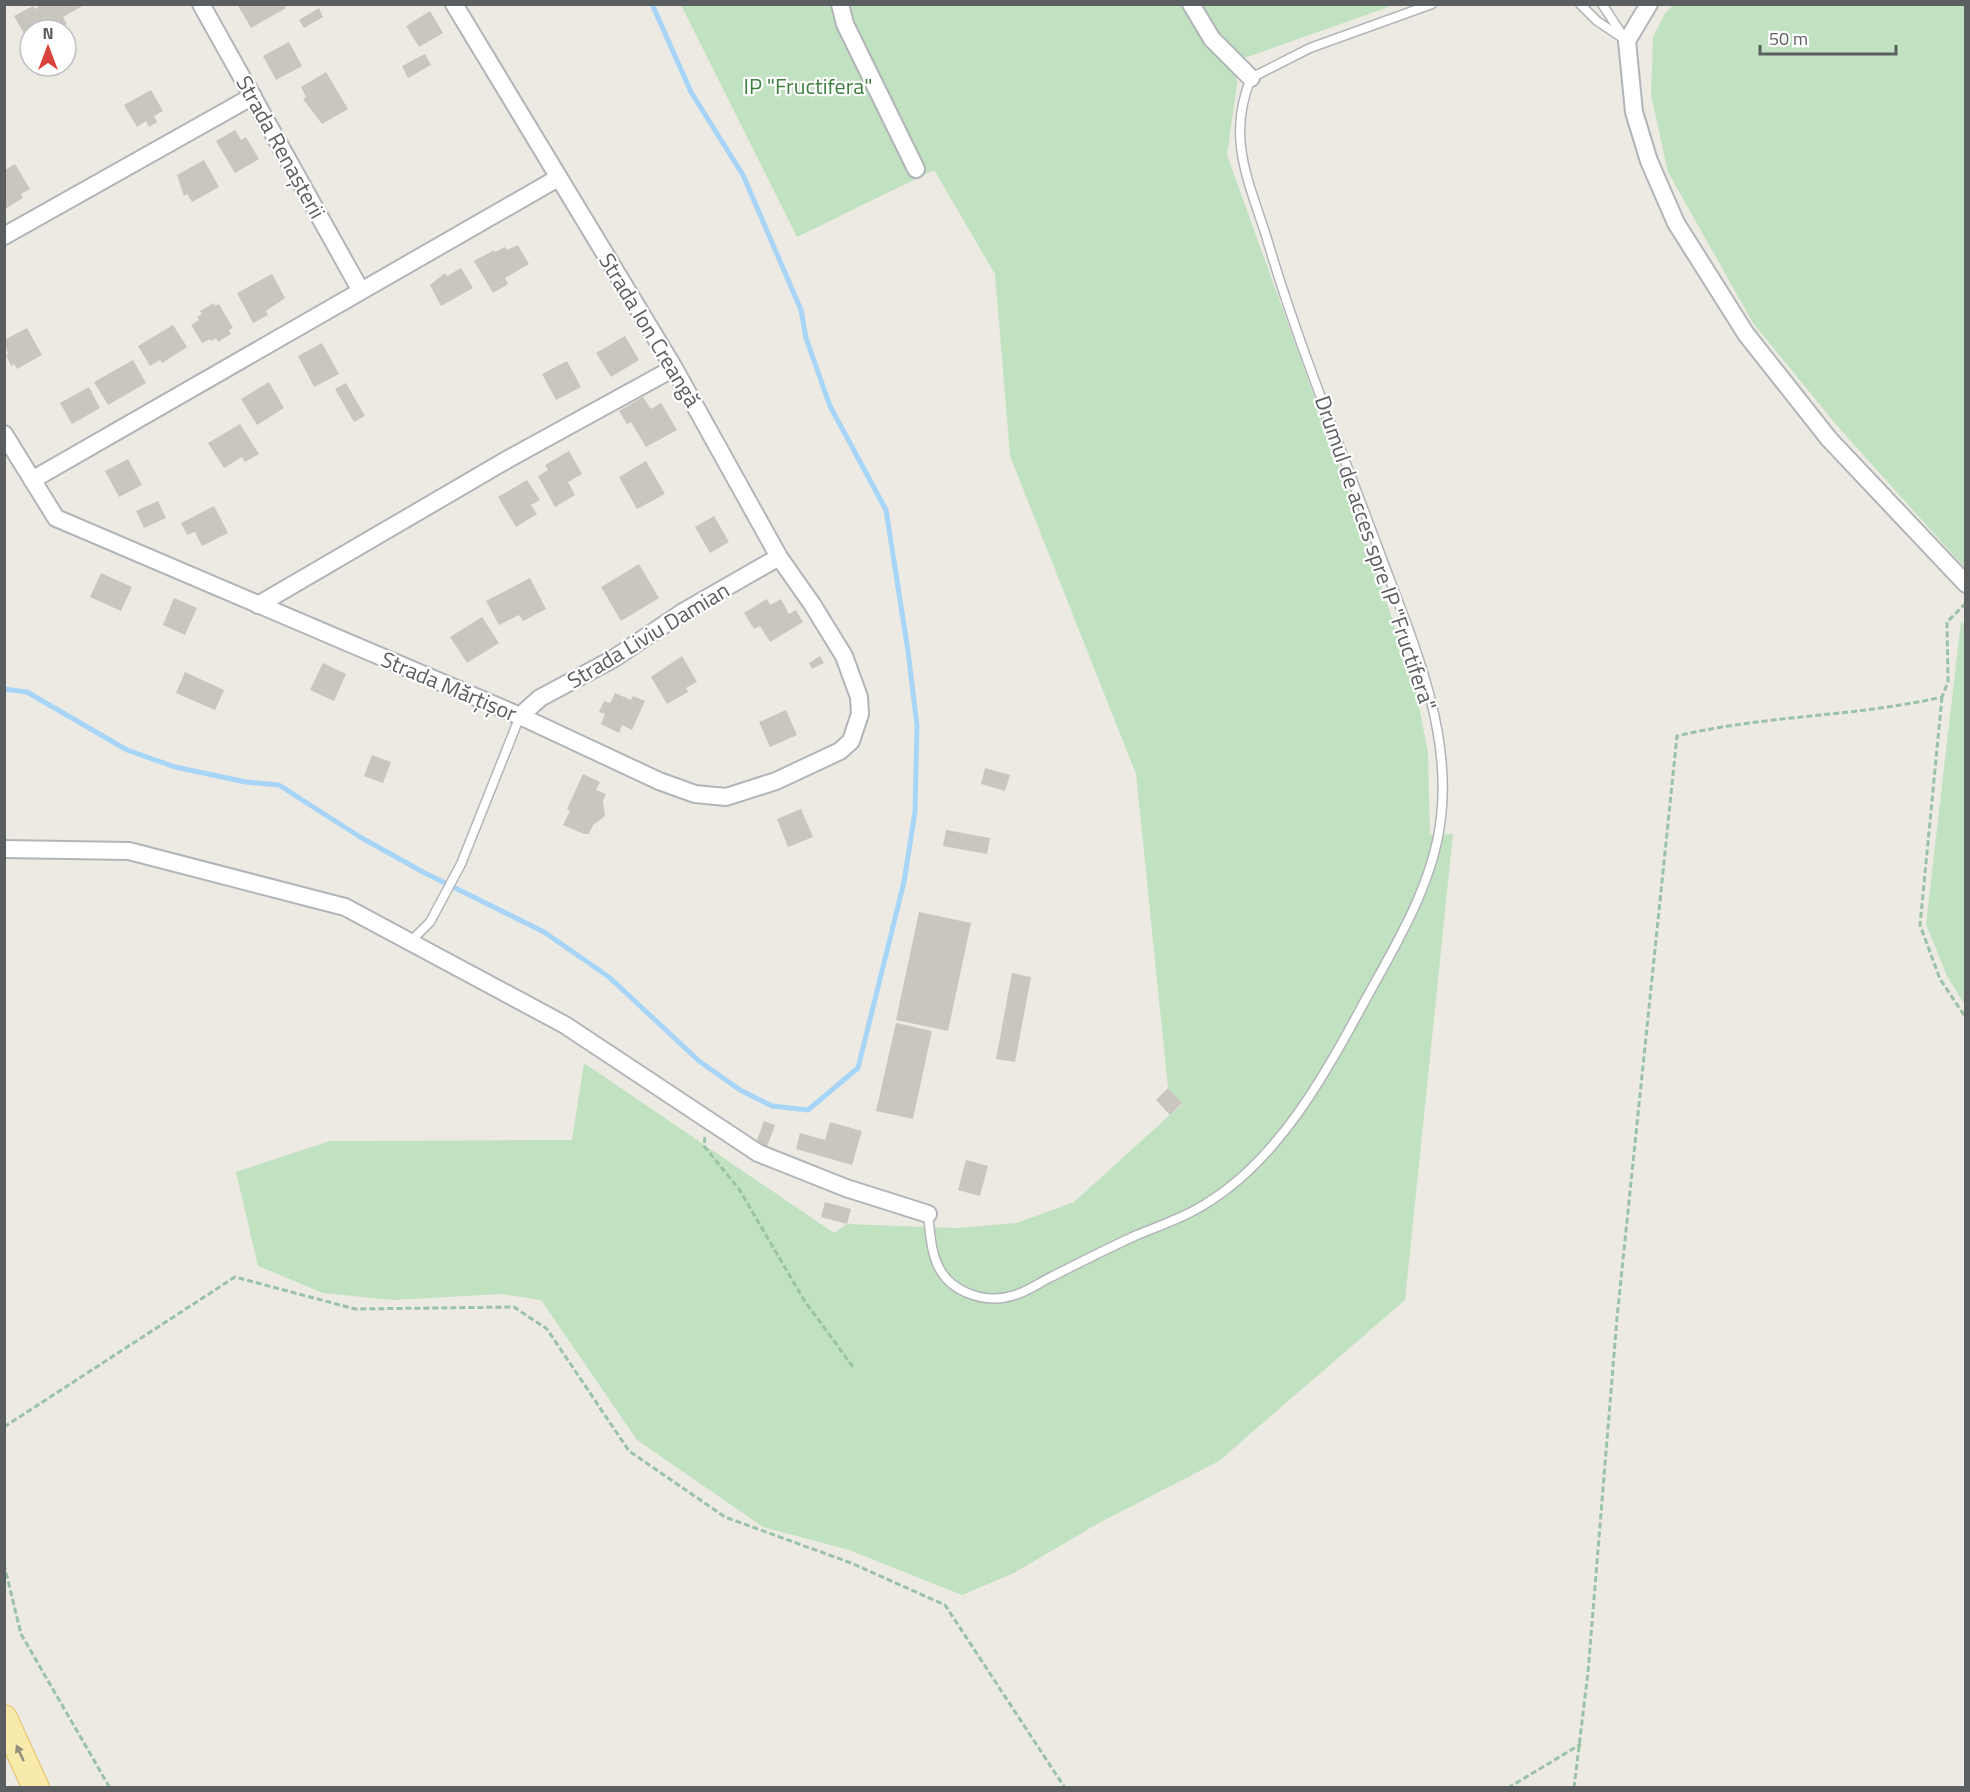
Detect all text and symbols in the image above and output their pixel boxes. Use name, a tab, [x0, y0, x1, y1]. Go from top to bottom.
north arrow	[18, 18, 78, 78]
scale bar	[1760, 18, 1896, 56]
text: N	[42, 21, 54, 45]
text: 50 m	[1769, 25, 1808, 52]
street label: Strada Renașterii	[228, 69, 334, 225]
park label: IP "Fructifera"	[744, 69, 873, 103]
street label: Strada Ion Creangă	[590, 246, 710, 414]
street label: Drumul de acces spre IP "Fructifera"	[1306, 391, 1446, 715]
street label: Strada Liviu Damian	[560, 573, 736, 697]
street label: Strada Mărțișor	[376, 642, 523, 730]
one-way arrow	[16, 1744, 25, 1761]

